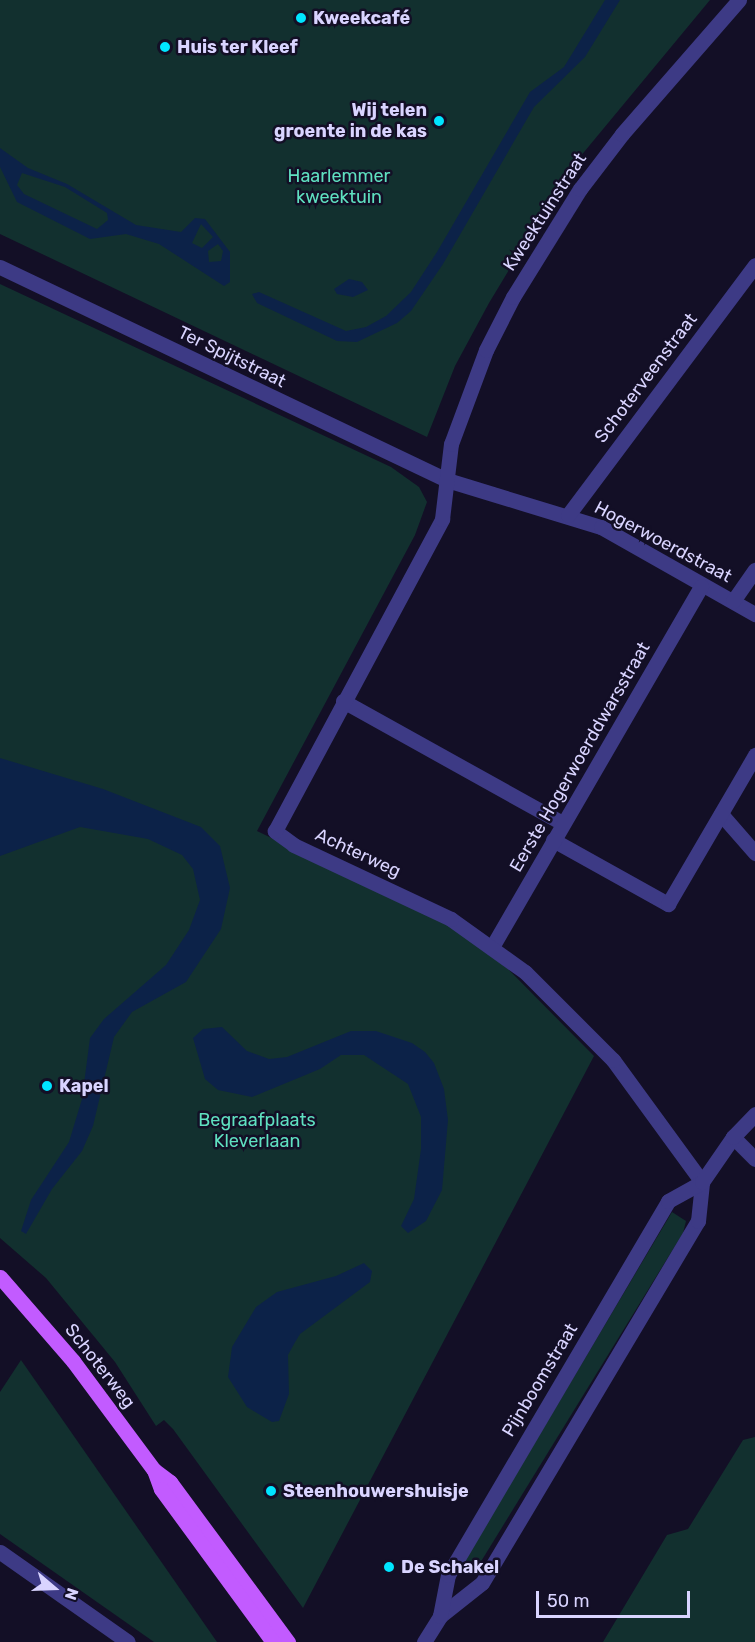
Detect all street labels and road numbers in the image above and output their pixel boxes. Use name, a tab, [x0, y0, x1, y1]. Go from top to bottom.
street label: Kweektuinstraat	[499, 149, 591, 275]
street label: Schoterveenstraat	[590, 309, 702, 447]
street label: Ter Spijtstraat	[174, 322, 290, 392]
street label: Hogerwoerdstraat	[591, 497, 735, 587]
street label: Eerste Hogerwoerddwarsstraat	[505, 638, 655, 876]
street label: Achterweg	[312, 824, 404, 882]
street label: Schoterweg	[60, 1319, 140, 1413]
street label: Pijnboomstraat	[498, 1319, 582, 1441]

